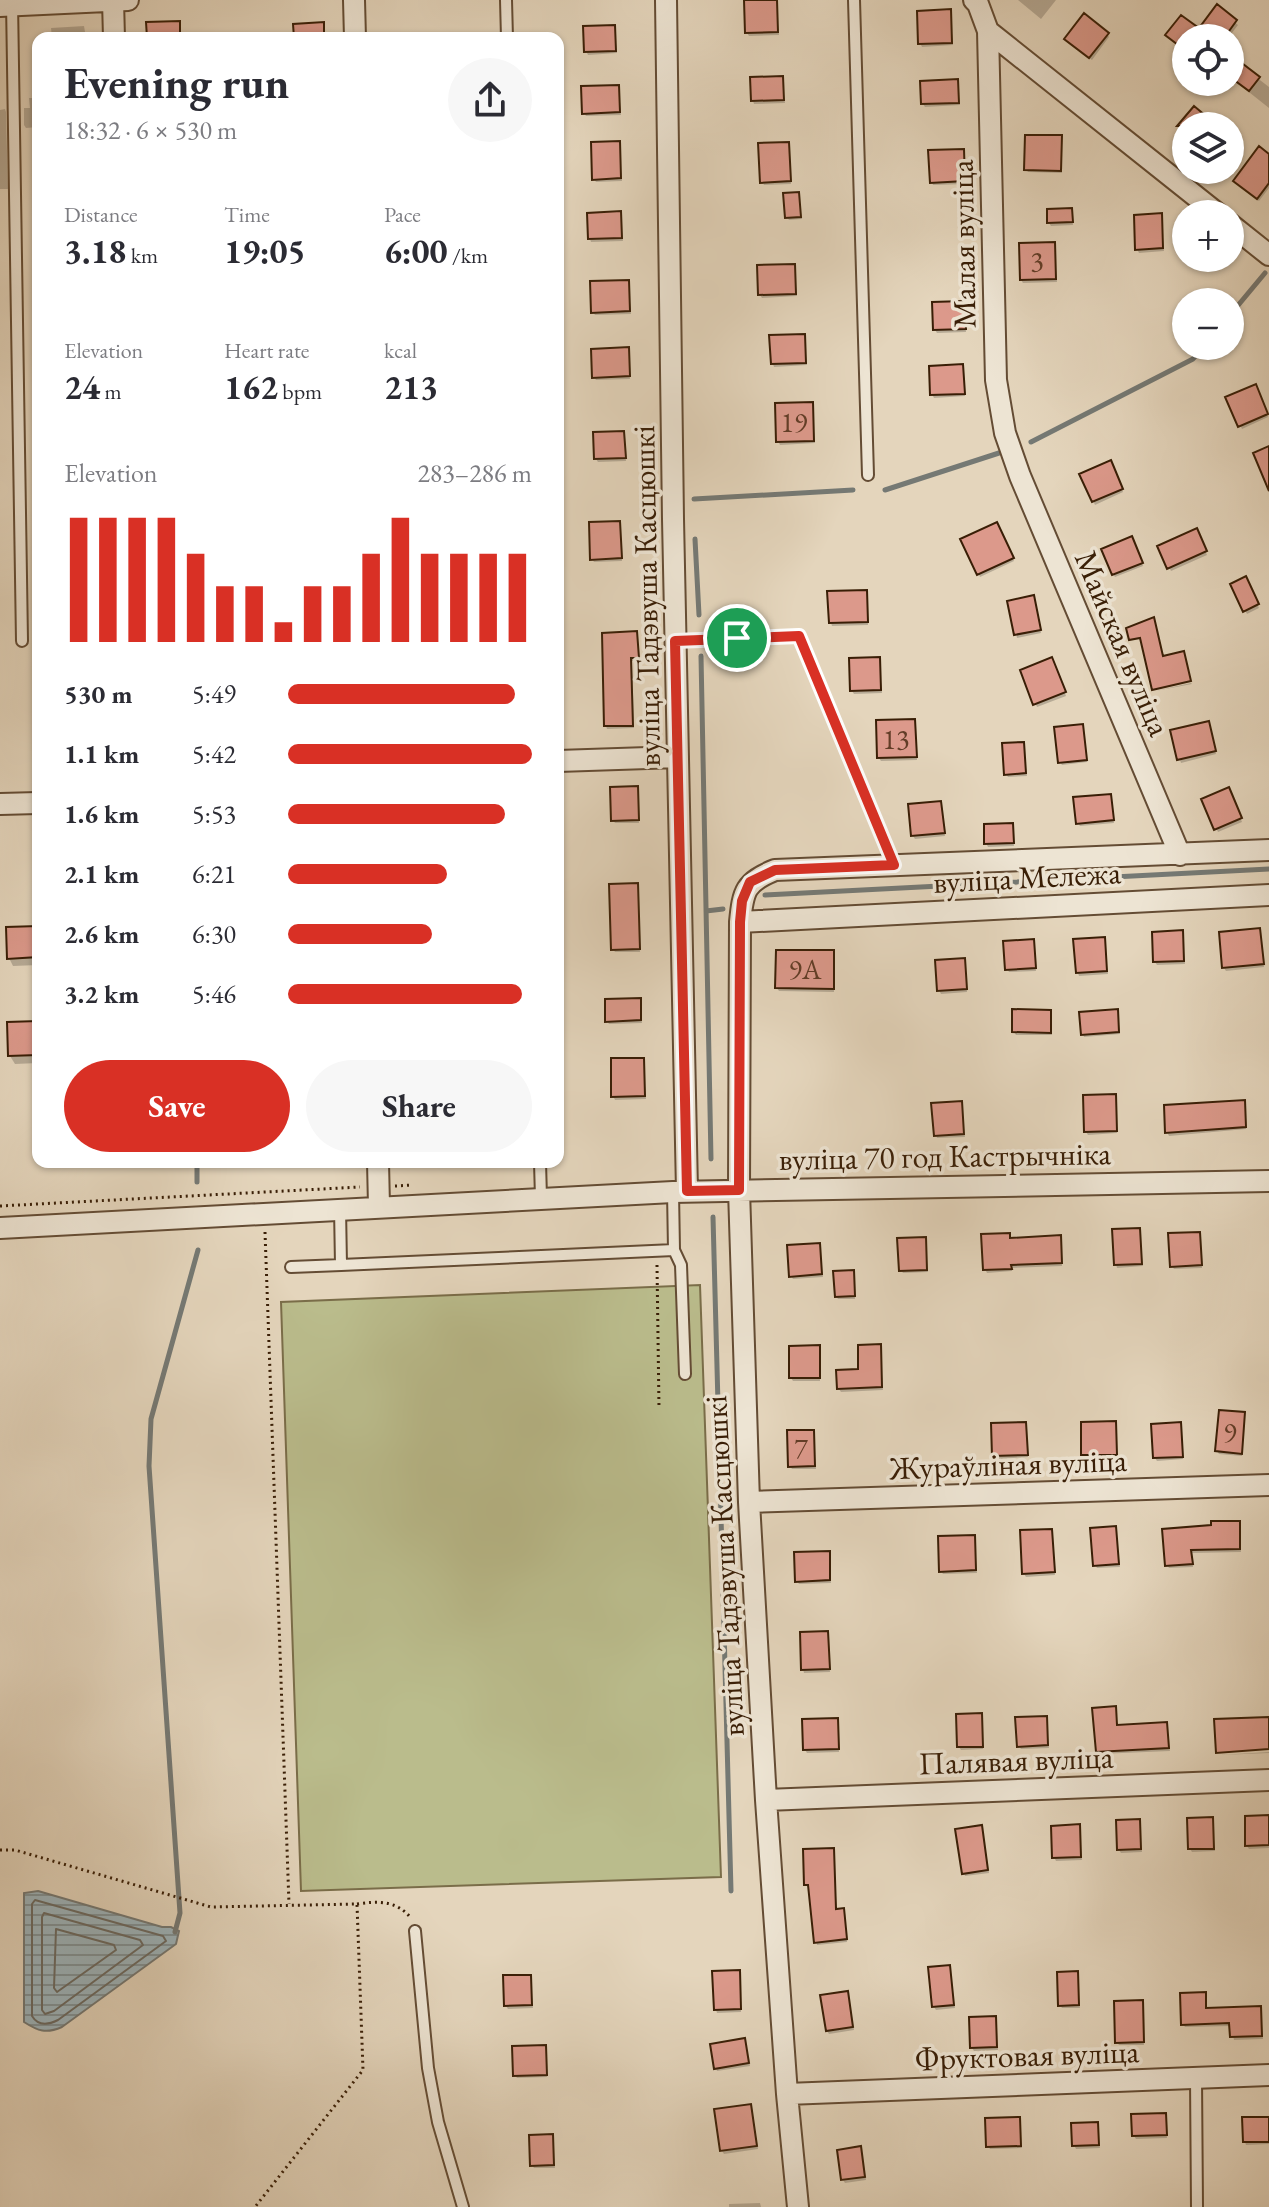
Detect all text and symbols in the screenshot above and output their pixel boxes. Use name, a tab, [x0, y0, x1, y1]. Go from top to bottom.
map controls	[1172, 24, 1244, 360]
button: locate	[1172, 24, 1244, 96]
text: Evening run	[64, 54, 289, 111]
button: share	[448, 58, 532, 142]
button: layers	[1172, 112, 1244, 184]
text: 18:32 · 6 × 530 m	[64, 113, 237, 147]
street label: Малая вуліца	[941, 159, 985, 329]
text: Distance	[64, 200, 137, 229]
text: Time	[224, 200, 270, 229]
text: Pace	[384, 200, 421, 229]
button: +	[1172, 200, 1244, 272]
text: 3.18	[64, 229, 126, 273]
text: 19:05	[224, 229, 306, 273]
text: 6:00	[384, 229, 448, 273]
text: km	[126, 241, 158, 270]
text: /km	[448, 241, 488, 270]
house number: 3	[1030, 243, 1044, 279]
button: −	[1172, 288, 1244, 360]
text: Elevation	[64, 336, 143, 365]
text: Heart rate	[224, 336, 309, 365]
text: kcal	[384, 336, 417, 365]
text: 24	[64, 365, 100, 409]
text: 162	[224, 365, 278, 409]
text: 213	[384, 365, 438, 409]
text: m	[100, 377, 122, 406]
text: bpm	[278, 377, 322, 406]
house number: 19	[781, 404, 807, 440]
street label: вуліца Тадэвуша Касцюшкі	[622, 425, 670, 767]
text: Elevation	[64, 456, 158, 490]
text: 283–286 m	[417, 456, 532, 490]
street label: Майская вуліца	[1065, 544, 1181, 742]
pin	[703, 604, 771, 672]
icon: arrive	[715, 616, 759, 660]
text: 530 m	[64, 677, 132, 711]
text: 5:49	[192, 677, 236, 711]
house number: 13	[883, 721, 909, 757]
text: 1.1 km	[64, 737, 139, 771]
text: 5:42	[192, 737, 236, 771]
text: 1.6 km	[64, 797, 139, 831]
text: 5:53	[192, 797, 236, 831]
street label: вуліца Мележа	[932, 851, 1122, 903]
text: 2.1 km	[64, 857, 139, 891]
text: 6:21	[192, 857, 236, 891]
text: 2.6 km	[64, 917, 139, 951]
text: 6:30	[192, 917, 236, 951]
house number: 9А	[789, 951, 822, 987]
text: 3.2 km	[64, 977, 139, 1011]
text: 5:46	[192, 977, 236, 1011]
button: Save	[64, 1060, 290, 1152]
button: Share	[306, 1060, 532, 1152]
street label: вуліца 70 год Кастрычніка	[779, 1132, 1112, 1180]
street label: вуліца Тадэвуша Касцюшкі	[694, 1394, 754, 1738]
house number: 9	[1223, 1414, 1237, 1450]
house number: 7	[794, 1430, 808, 1466]
street label: Жураўліная вуліца	[887, 1439, 1128, 1489]
street label: Палявая вуліца	[918, 1736, 1114, 1784]
street label: Фруктовая вуліца	[914, 2030, 1140, 2080]

